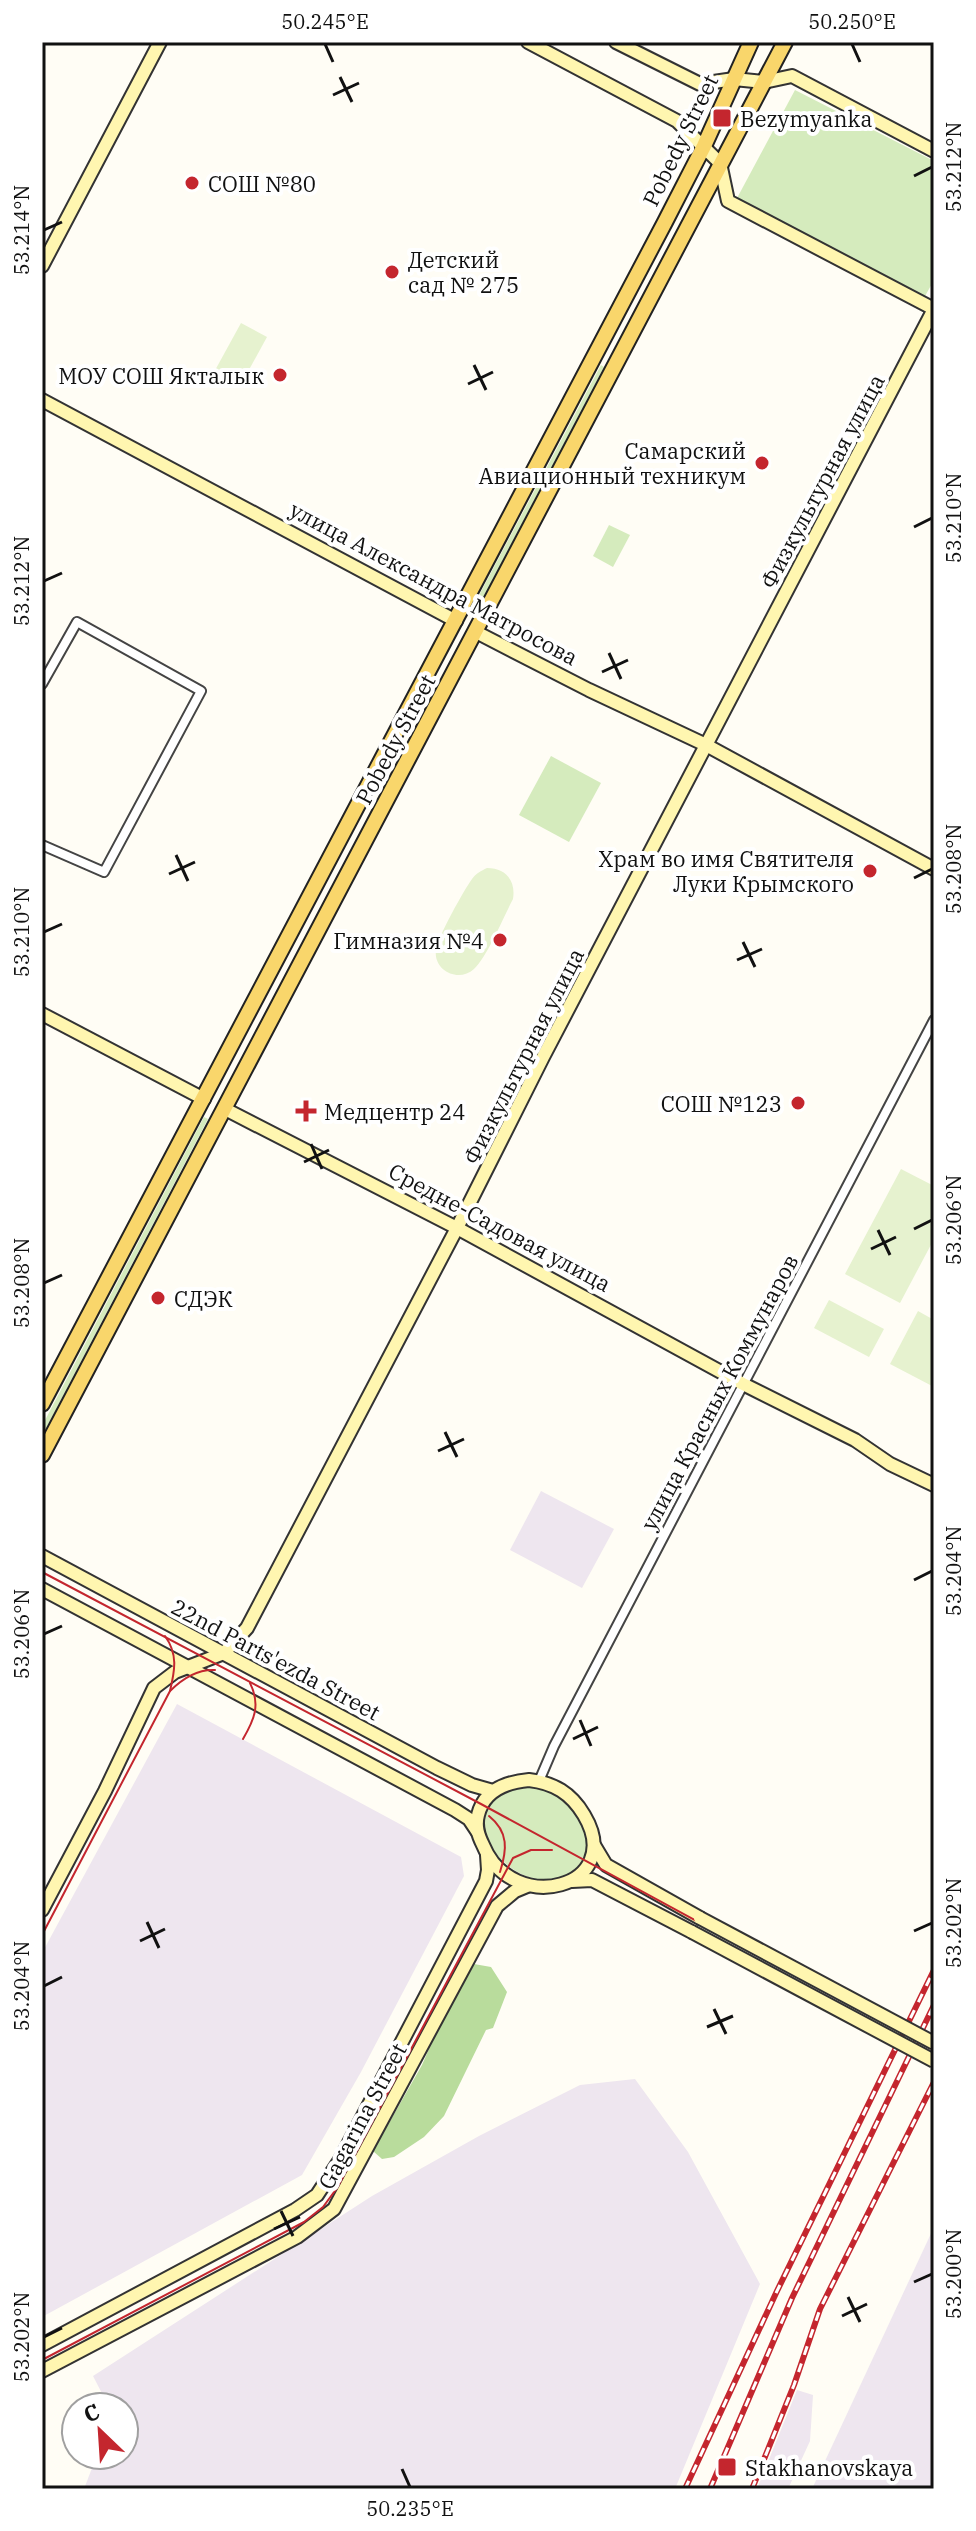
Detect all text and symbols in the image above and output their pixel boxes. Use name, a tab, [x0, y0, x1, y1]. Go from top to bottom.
text: 50.245°E	[281, 8, 369, 35]
text: 50.250°E	[808, 8, 896, 35]
street label: Pobedy Street	[636, 69, 725, 211]
place label: Bezymyanka	[740, 104, 872, 133]
marker: Bezymyanka	[711, 107, 733, 129]
text: 53.212°N	[940, 122, 967, 212]
place label: СОШ №80	[208, 169, 316, 198]
marker: СОШ №80	[183, 174, 201, 192]
text: 53.214°N	[8, 185, 35, 275]
place label: Детский сад № 275	[408, 245, 519, 299]
marker: Детский сад № 275	[383, 263, 401, 281]
place label: МОУ СОШ Якталык	[58, 361, 264, 390]
marker: МОУ СОШ Якталык	[271, 366, 289, 384]
street label: Физкультурная улица	[753, 369, 891, 593]
place label: Самарский Авиационный техникум	[478, 436, 746, 490]
marker: Самарский Авиационный техникум	[753, 454, 771, 472]
text: 53.210°N	[940, 473, 967, 563]
street label: улица Александра Матросова	[285, 495, 583, 671]
text: 53.212°N	[8, 536, 35, 626]
street label: Pobedy Street	[349, 669, 442, 809]
text: 53.208°N	[940, 824, 967, 914]
place label: Храм во имя Святителя Луки Крымского	[599, 844, 854, 898]
marker: Храм во имя Святителя Луки Крымского	[861, 862, 879, 880]
text: 53.210°N	[8, 887, 35, 977]
place label: Гимназия №4	[333, 926, 484, 955]
marker: Гимназия №4	[491, 931, 509, 949]
street label: Физкультурная улица	[456, 943, 590, 1169]
place label: СОШ №123	[661, 1089, 782, 1118]
marker: СОШ №123	[789, 1094, 807, 1112]
place label: Медцентр 24	[324, 1097, 465, 1126]
marker: Медцентр 24	[295, 1100, 317, 1122]
street label: Средне-Садовая улица	[384, 1156, 616, 1298]
text: 53.206°N	[940, 1175, 967, 1265]
text: 53.208°N	[8, 1238, 35, 1328]
street label: улица Красных Коммунаров	[634, 1249, 804, 1535]
place label: СДЭК	[174, 1284, 233, 1313]
marker: СДЭК	[149, 1289, 167, 1307]
text: 53.204°N	[940, 1526, 967, 1616]
text: 53.206°N	[8, 1589, 35, 1679]
street label: 22nd Parts'ezda Street	[167, 1592, 386, 1726]
text: 53.202°N	[940, 1878, 967, 1968]
text: 53.204°N	[8, 1941, 35, 2031]
street label: Gagarina Street	[311, 2038, 413, 2194]
text: 53.200°N	[940, 2229, 967, 2319]
text: 53.202°N	[8, 2292, 35, 2382]
north arrow	[60, 2391, 140, 2471]
text: С	[79, 2396, 104, 2429]
place label: Stakhanovskaya	[745, 2453, 913, 2482]
marker: Stakhanovskaya	[716, 2456, 738, 2478]
text: 50.235°E	[366, 2495, 454, 2522]

